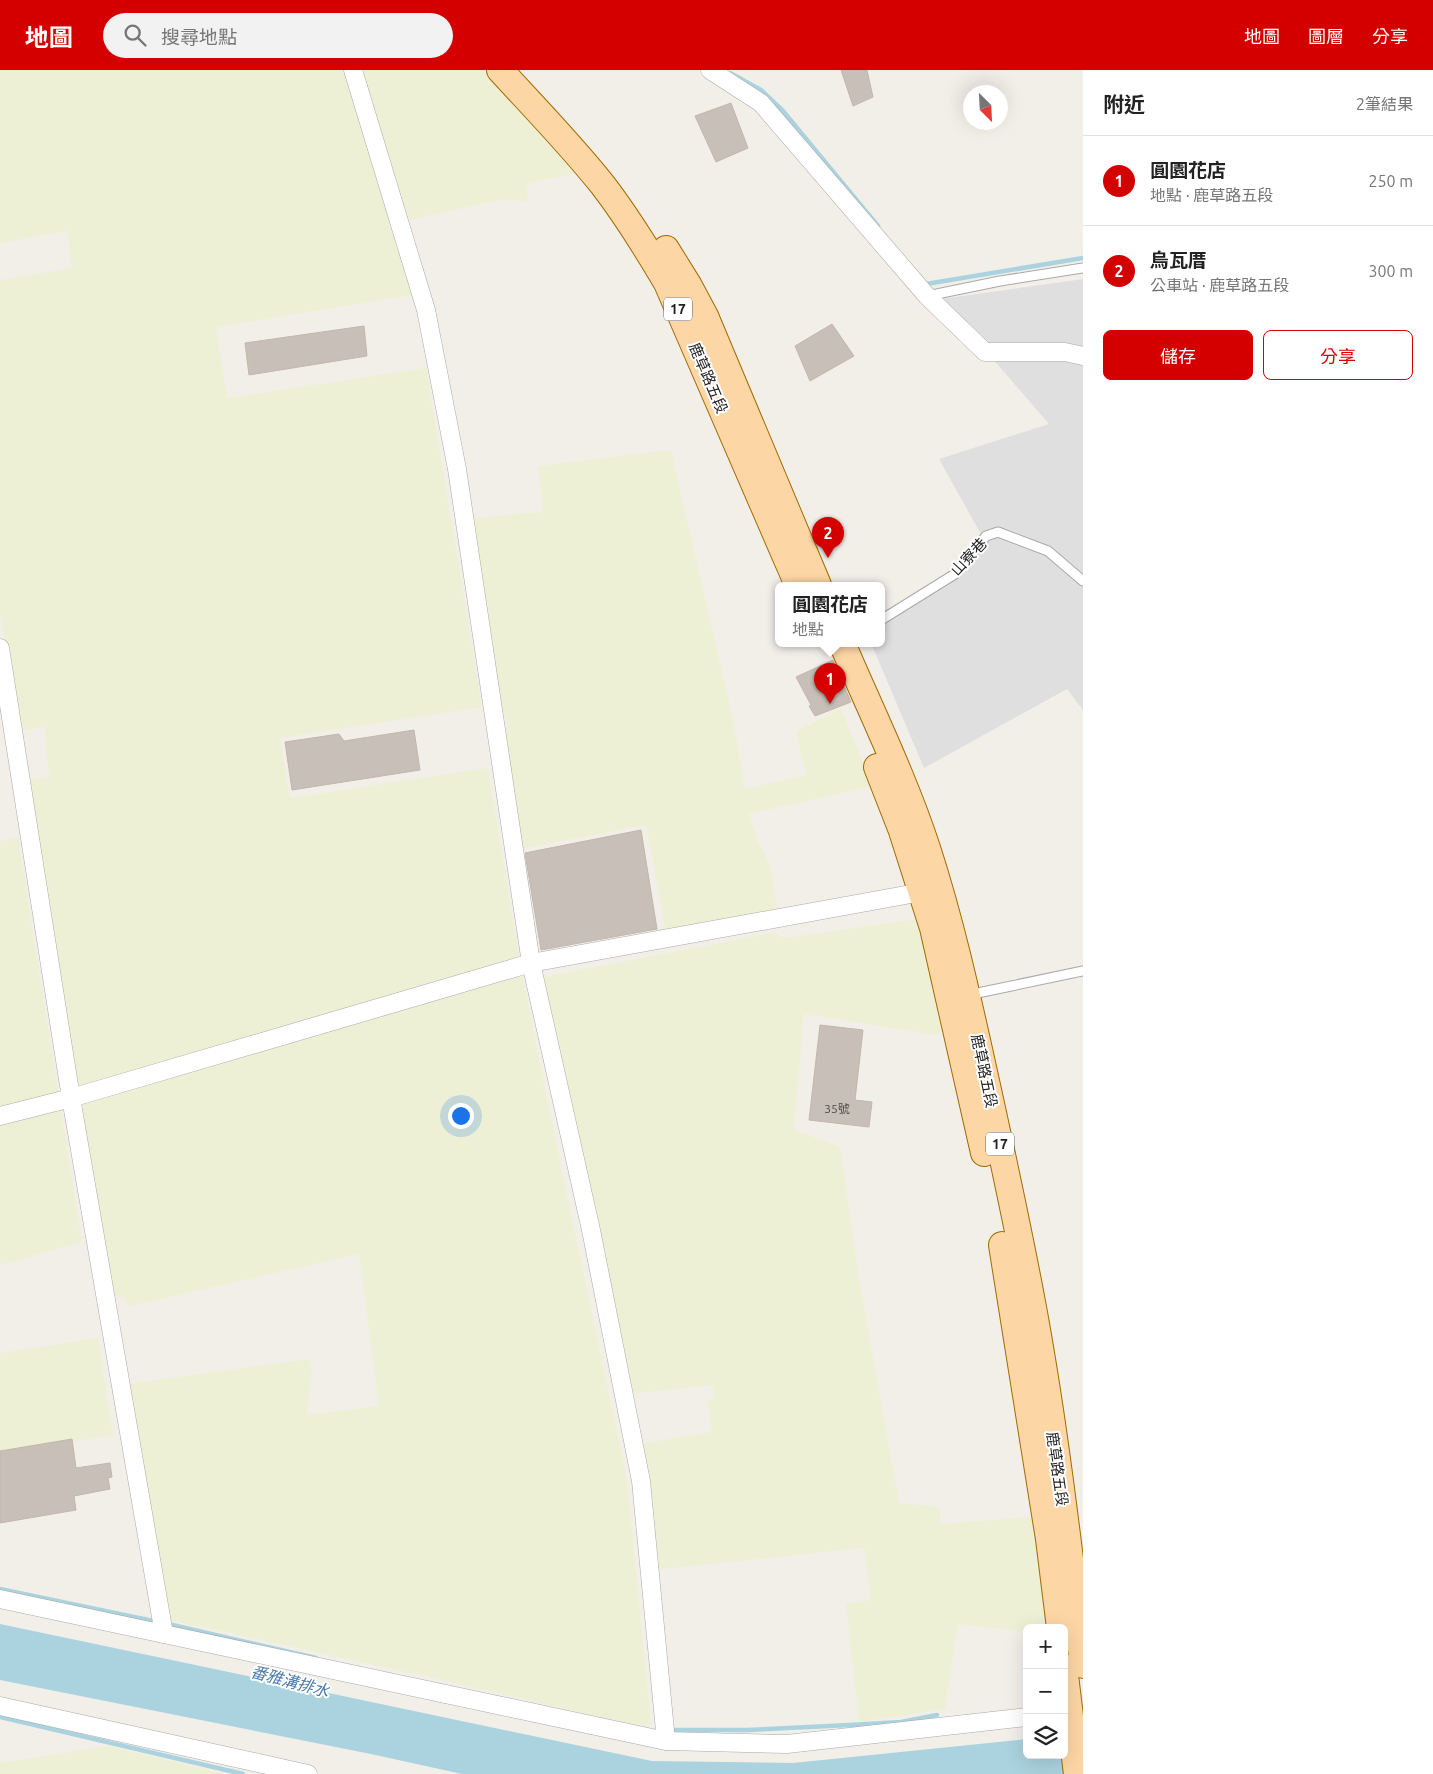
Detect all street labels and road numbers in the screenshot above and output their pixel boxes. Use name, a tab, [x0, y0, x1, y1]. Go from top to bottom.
road number: 17	[664, 298, 692, 320]
street label: 鹿草路五段	[686, 340, 731, 416]
street label: 山寮巷	[947, 534, 990, 579]
street label: 鹿草路五段	[968, 1032, 1001, 1109]
road number: 17	[986, 1132, 1014, 1156]
street label: 鹿草路五段	[1044, 1431, 1071, 1507]

